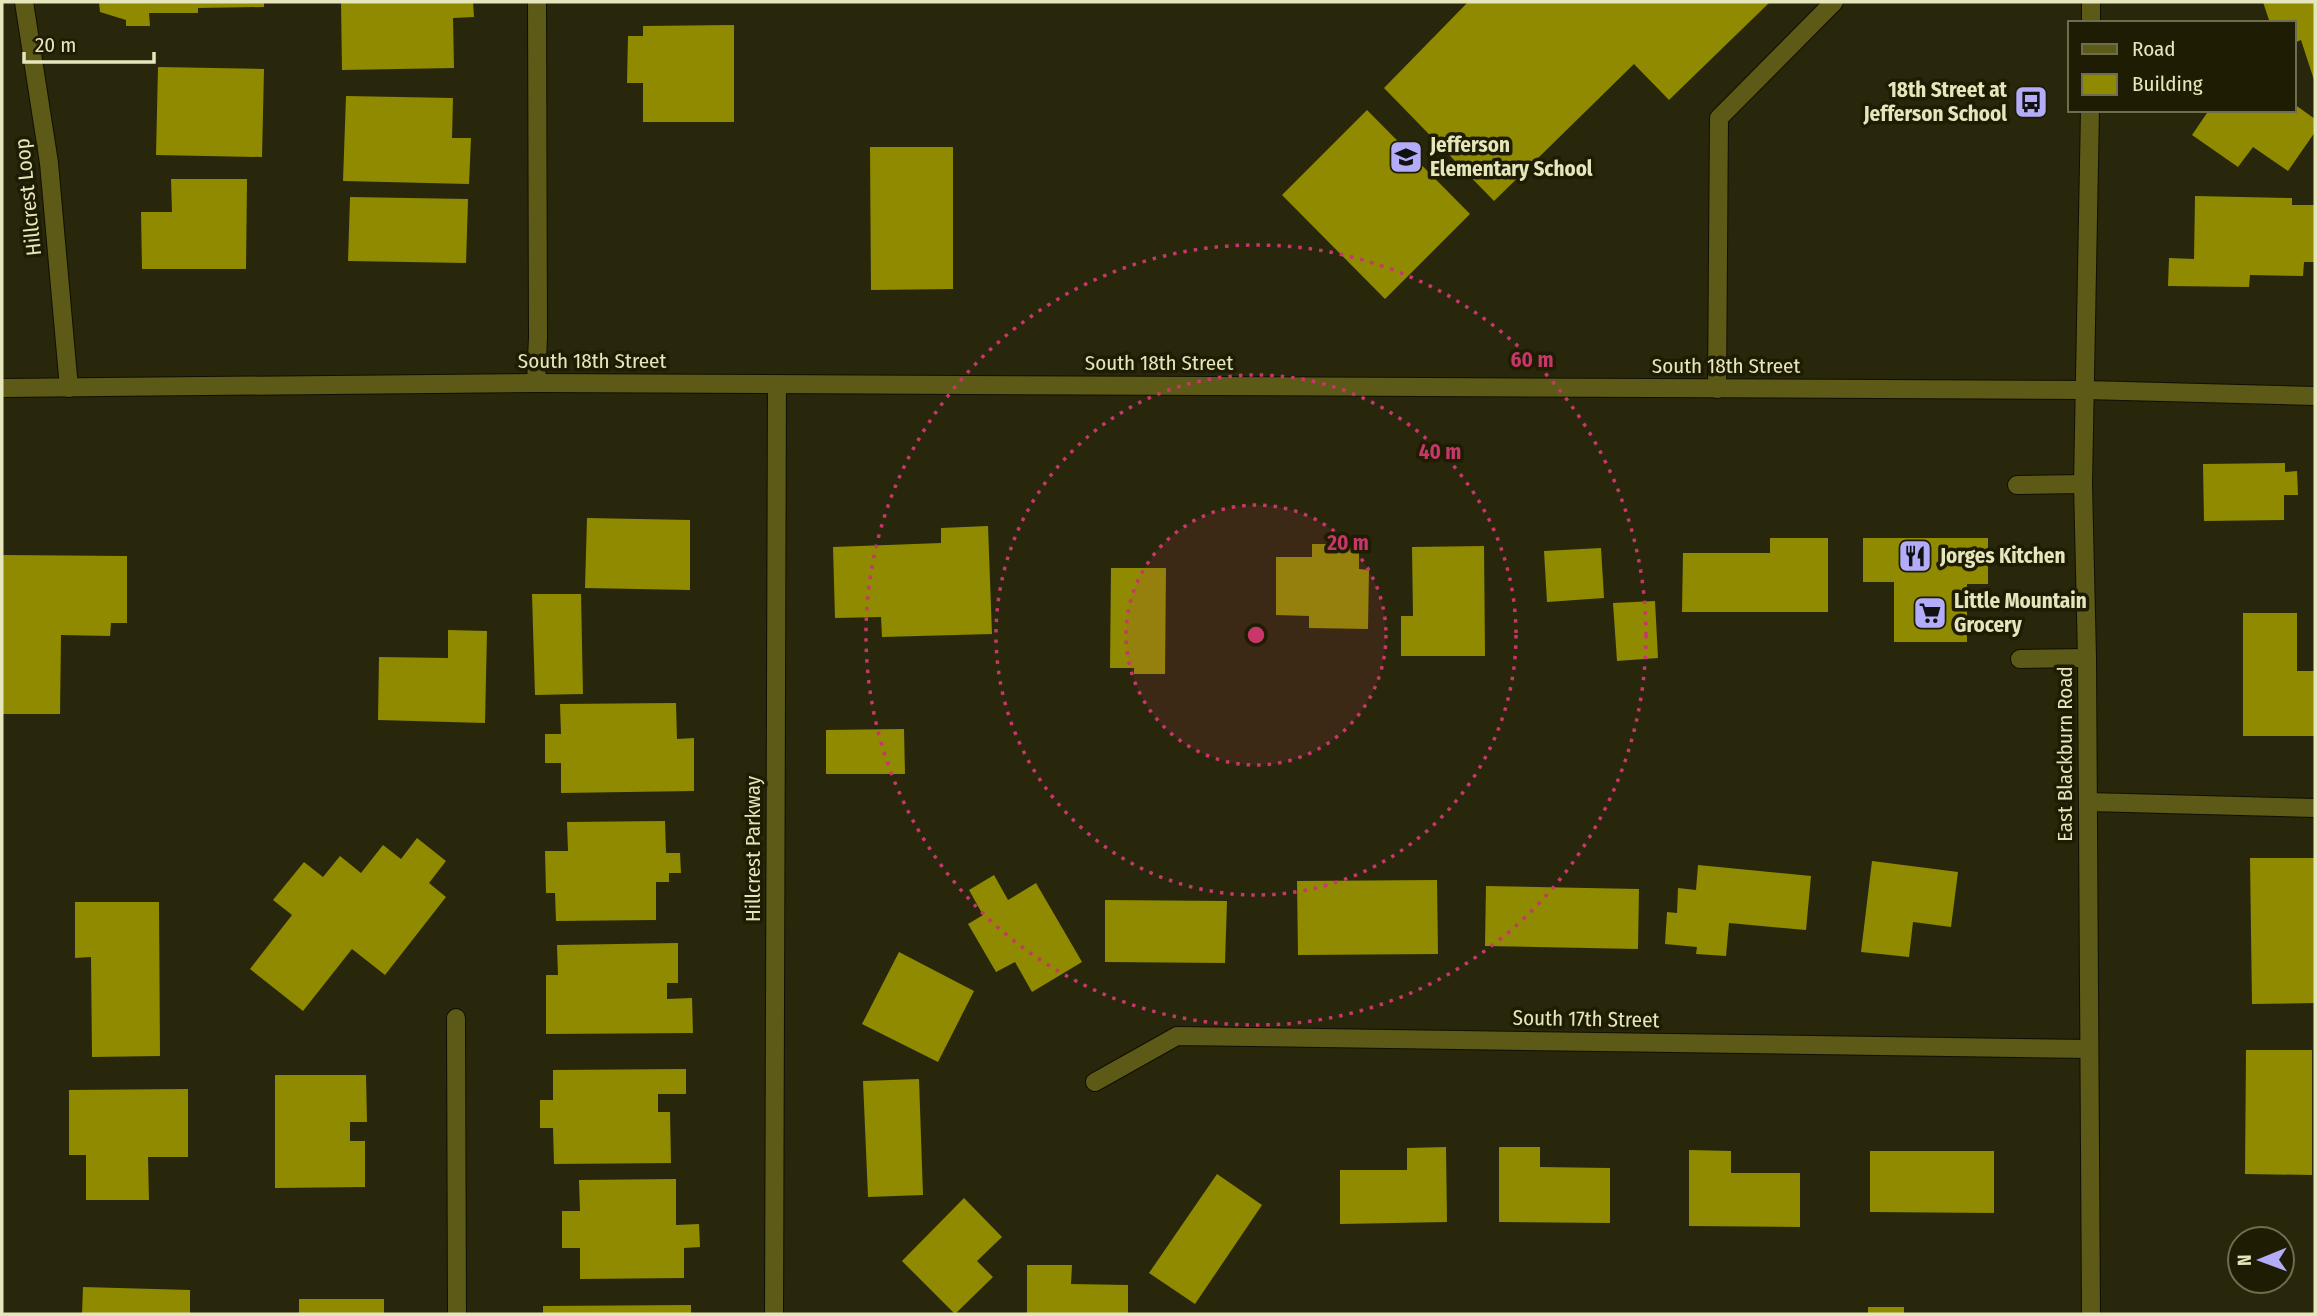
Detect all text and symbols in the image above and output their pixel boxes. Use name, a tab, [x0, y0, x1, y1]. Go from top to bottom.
scale bar	[24, 21, 154, 65]
legend	[2068, 21, 2296, 112]
text: 20 m	[35, 32, 76, 58]
text: Road	[2132, 36, 2176, 62]
text: Building	[2132, 71, 2203, 97]
place label: 18th Street at Jefferson School	[1863, 77, 2008, 127]
bus stop icon: 18th Street at Jefferson School	[2012, 83, 2050, 121]
place label: Jefferson Elementary School	[1429, 132, 1593, 182]
street label: Hillcrest Loop	[9, 137, 47, 257]
school or university icon: Jefferson Elementary School	[1387, 138, 1425, 176]
text: 60 m	[1511, 347, 1553, 373]
street label: South 18th Street	[518, 348, 666, 374]
street label: South 18th Street	[1085, 350, 1233, 376]
street label: South 18th Street	[1652, 353, 1800, 379]
text: 40 m	[1419, 439, 1461, 465]
text: 20 m	[1326, 530, 1369, 556]
restaurant icon: Jorges Kitchen	[1896, 537, 1934, 575]
place label: Jorges Kitchen	[1939, 543, 2065, 569]
place label: Little Mountain Grocery	[1954, 588, 2087, 638]
supermarket icon: Little Mountain Grocery	[1911, 594, 1949, 632]
centre of rings	[1244, 623, 1268, 647]
street label: East Blackburn Road	[2052, 666, 2078, 842]
street label: Hillcrest Parkway	[740, 775, 766, 922]
street label: South 17th Street	[1513, 1005, 1660, 1033]
north arrow	[2226, 1225, 2296, 1295]
text: N	[2233, 1254, 2256, 1266]

